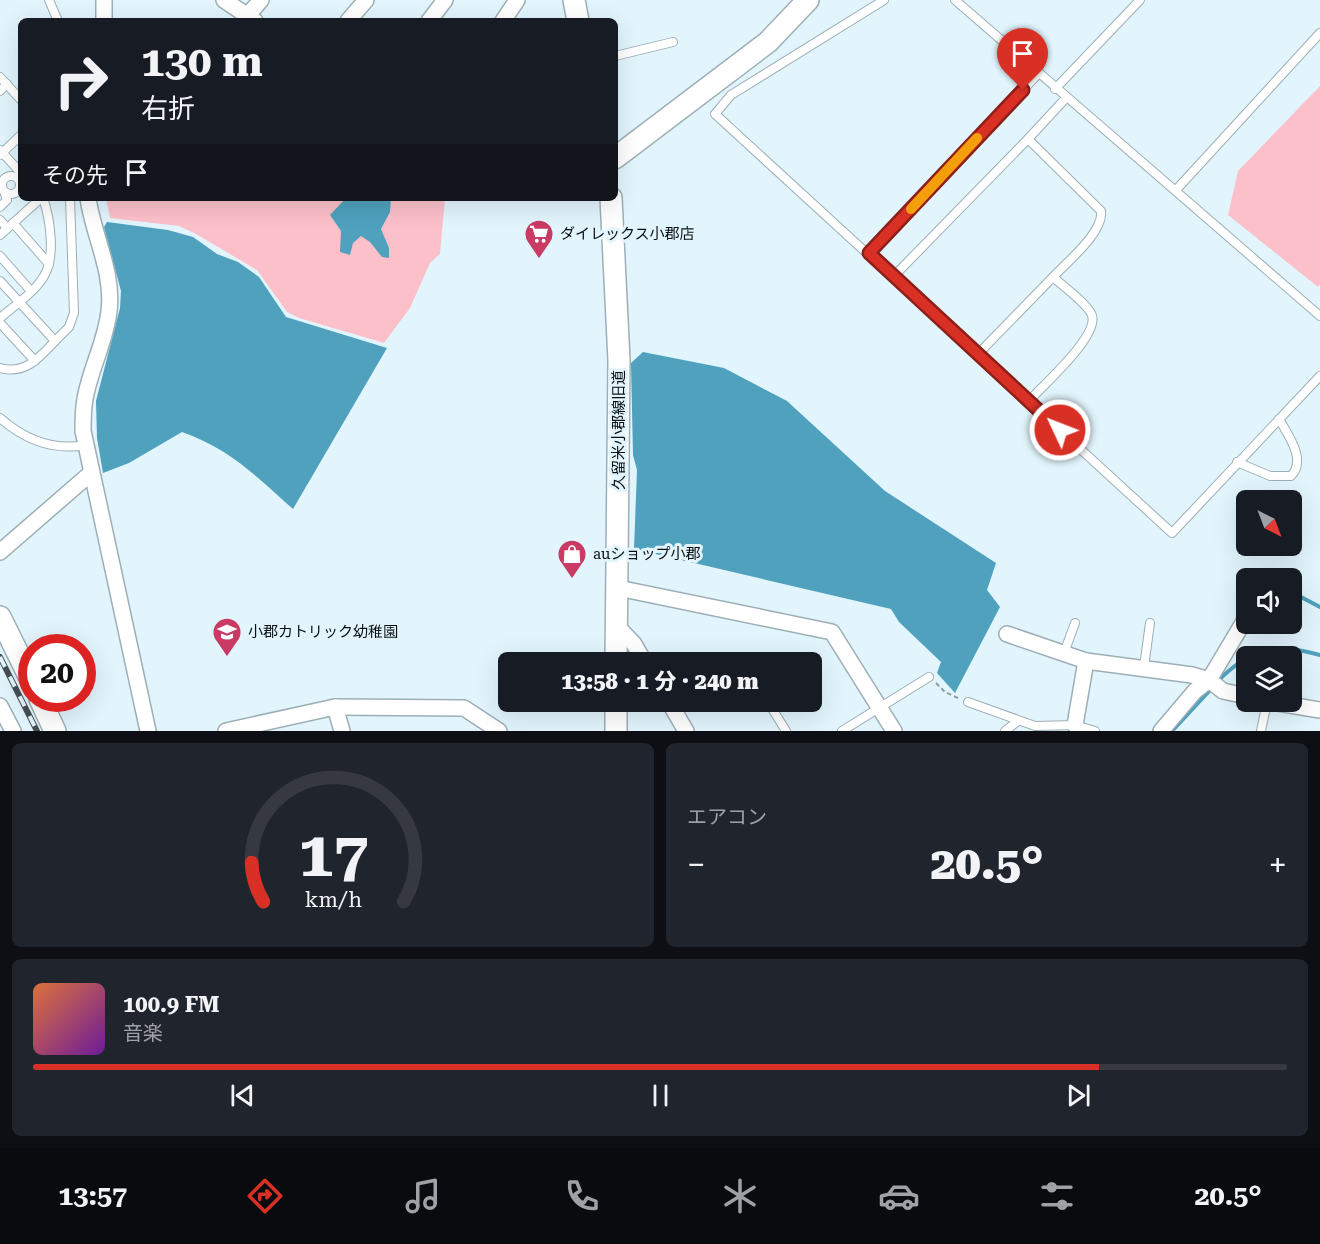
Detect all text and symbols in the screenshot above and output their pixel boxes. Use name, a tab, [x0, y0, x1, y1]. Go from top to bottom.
pin	[997, 28, 1048, 90]
text: 130 m	[141, 37, 263, 86]
icon: arrive	[1006, 37, 1039, 70]
icon: right	[42, 42, 120, 120]
text: 右折	[141, 93, 195, 125]
icon: arrive	[120, 156, 153, 189]
text: その先	[42, 163, 108, 188]
supermarket icon: ダイレックス小郡店	[523, 218, 555, 260]
place label: ダイレックス小郡店	[560, 225, 695, 243]
street label: 久留米小郡線旧道	[610, 370, 628, 490]
position arrow	[1028, 398, 1092, 462]
north arrow	[1236, 490, 1302, 556]
map controls	[1236, 490, 1302, 712]
shop icon: auショップ小郡	[556, 538, 588, 580]
place label: auショップ小郡	[593, 545, 700, 563]
button: sound	[1236, 568, 1302, 634]
school or university icon: 小郡カトリック幼稚園	[211, 616, 243, 658]
place label: 小郡カトリック幼稚園	[248, 623, 398, 641]
speed limit sign: 20	[18, 634, 96, 712]
button: layers	[1236, 646, 1302, 712]
text: 13:58 · 1 分 · 240 m	[561, 669, 759, 694]
text: エアコン	[687, 805, 767, 829]
text: 17	[298, 818, 368, 891]
text: 20.5°	[930, 837, 1044, 890]
text: −	[687, 845, 705, 884]
text: +	[1269, 845, 1287, 884]
text: km/h	[304, 887, 362, 912]
text: 100.9 FM	[123, 992, 220, 1017]
text: 音楽	[123, 1021, 163, 1045]
icon: previous	[226, 1079, 259, 1112]
icon: pause	[644, 1079, 677, 1112]
icon: next	[1062, 1079, 1095, 1112]
icon: directions	[244, 1175, 286, 1217]
icon: music	[402, 1175, 444, 1217]
icon: phone	[561, 1175, 603, 1217]
icon: climate	[719, 1175, 761, 1217]
icon: car	[878, 1175, 920, 1217]
icon: filters	[1036, 1175, 1078, 1217]
text: 13:57	[58, 1180, 127, 1212]
text: 20.5°	[1194, 1180, 1262, 1212]

